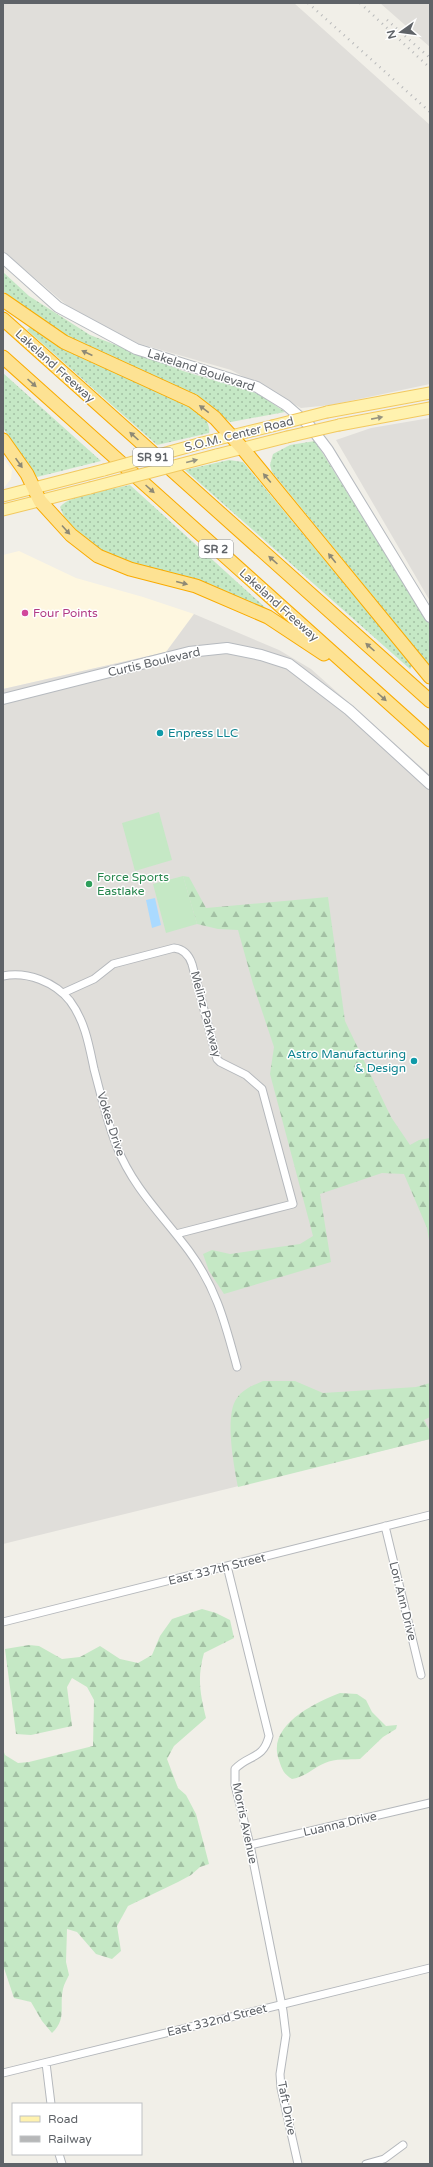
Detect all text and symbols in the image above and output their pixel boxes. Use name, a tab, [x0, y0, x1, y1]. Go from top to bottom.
north arrow	[381, 12, 421, 52]
text: N	[384, 28, 399, 40]
street label: Lakeland Freeway	[12, 327, 98, 406]
street label: Lakeland Boulevard	[145, 346, 257, 394]
one-way arrow	[81, 350, 92, 356]
one-way arrow	[27, 378, 37, 388]
one-way arrow	[198, 405, 209, 413]
street label: S.O.M. Center Road	[183, 414, 295, 454]
one-way arrow	[371, 414, 383, 420]
one-way arrow	[129, 432, 139, 441]
road number: SR 91	[133, 448, 173, 466]
one-way arrow	[186, 457, 198, 463]
one-way arrow	[15, 458, 24, 469]
one-way arrow	[263, 473, 272, 484]
one-way arrow	[144, 484, 155, 493]
one-way arrow	[62, 525, 71, 535]
road number: SR 2	[199, 540, 233, 558]
one-way arrow	[328, 553, 336, 563]
one-way arrow	[267, 556, 278, 565]
street label: Lakeland Freeway	[236, 566, 322, 645]
one-way arrow	[176, 580, 189, 586]
place label: Four Points	[33, 606, 98, 620]
marker: Four Points	[20, 608, 30, 618]
one-way arrow	[364, 642, 375, 651]
street label: Curtis Boulevard	[107, 645, 201, 679]
one-way arrow	[377, 692, 387, 702]
place label: Enpress LLC	[168, 726, 238, 740]
marker: Enpress LLC	[155, 728, 165, 738]
place label: Force Sports Eastlake	[97, 870, 169, 898]
marker: Force Sports Eastlake	[84, 879, 94, 889]
street label: Melinz Parkway	[188, 969, 224, 1059]
place label: Astro Manufacturing & Design	[287, 1047, 406, 1075]
marker: Astro Manufacturing & Design	[409, 1056, 419, 1066]
street label: Vokes Drive	[94, 1090, 128, 1158]
street label: East 337th Street	[167, 1550, 267, 1588]
street label: Lori Ann Drive	[386, 1560, 420, 1642]
street label: Morris Avenue	[230, 1781, 260, 1865]
street label: Luanna Drive	[302, 1809, 378, 1839]
street label: East 332nd Street	[166, 2001, 269, 2039]
street label: Taft Drive	[275, 2080, 299, 2136]
legend	[12, 2103, 142, 2155]
text: Road	[48, 2112, 78, 2126]
text: Railway	[48, 2132, 92, 2146]

